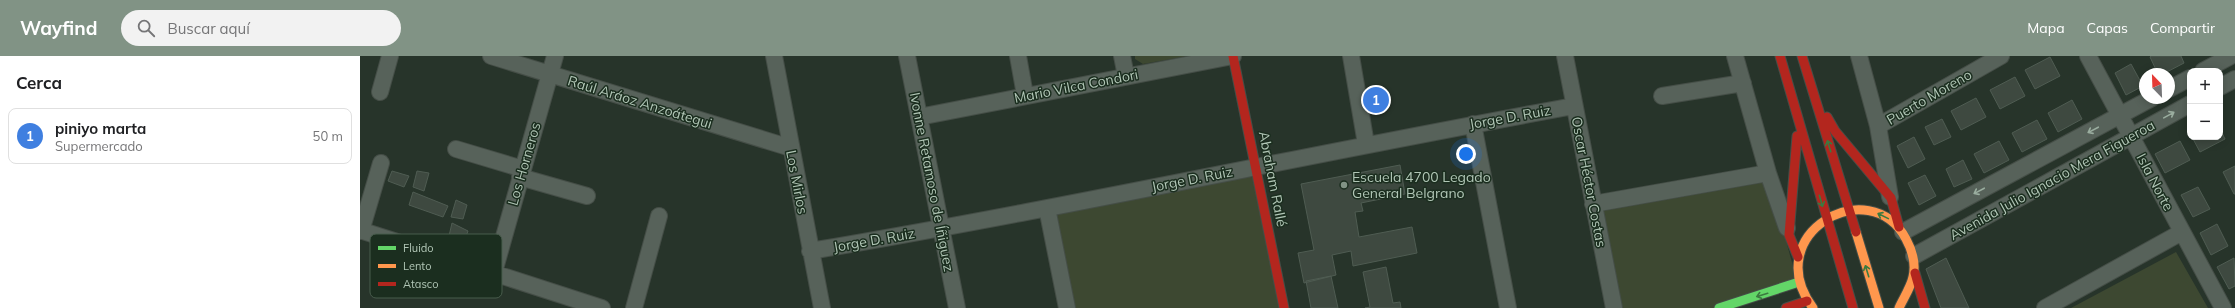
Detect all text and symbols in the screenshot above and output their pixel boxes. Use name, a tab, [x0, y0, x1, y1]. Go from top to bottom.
search box	[121, 10, 401, 46]
text: Wayfind	[20, 16, 97, 40]
icon: search	[135, 17, 157, 39]
text: Buscar aquí	[167, 19, 250, 38]
text: Mapa	[2027, 19, 2065, 37]
text: Capas	[2087, 19, 2128, 37]
text: Compartir	[2150, 19, 2215, 37]
street label: Mario Vilca Condori	[1012, 65, 1140, 107]
street label: Puerto Moreno	[1883, 65, 1975, 129]
north arrow	[2139, 68, 2175, 104]
map controls	[2187, 68, 2223, 140]
button: +	[2187, 68, 2223, 104]
street label: Raúl Aráoz Anzoátegui	[566, 71, 714, 133]
text: Cerca	[16, 72, 62, 93]
pin: 1	[1363, 85, 1389, 115]
street label: Ivonne Retamoso de Íñiguez	[906, 91, 958, 273]
street label: Jorge D. Ruiz	[1468, 101, 1552, 133]
button: −	[2187, 104, 2223, 140]
one-way arrow	[2163, 111, 2175, 119]
street label: Oscar Héctor Costas	[1567, 115, 1611, 249]
street label: Avenida Julio Ignacio Mera Figueroa	[1946, 116, 2158, 244]
text: piniyo marta	[55, 119, 146, 138]
street label: Los Horneros	[504, 120, 544, 208]
one-way arrow	[2088, 126, 2100, 134]
text: 1	[26, 128, 34, 144]
text: 50 m	[313, 128, 343, 144]
street label: Abraham Rallé	[1255, 130, 1291, 228]
text: Supermercado	[55, 138, 143, 154]
one-way arrow	[1825, 140, 1832, 153]
your location	[1456, 144, 1476, 164]
street label: Los Mirlos	[782, 148, 812, 216]
street label: Isla Norte	[2132, 150, 2178, 214]
street label: Jorge D. Ruiz	[1150, 162, 1234, 196]
place label: Escuela 4700 Legado General Belgrano	[1352, 168, 1491, 202]
marker: Escuela 4700 Legado General Belgrano	[1339, 180, 1349, 190]
one-way arrow	[1973, 188, 1985, 196]
one-way arrow	[1818, 195, 1826, 208]
one-way arrow	[1877, 212, 1889, 219]
street label: Jorge D. Ruiz	[832, 224, 916, 256]
legend	[370, 234, 502, 298]
text: Fluido	[403, 241, 434, 255]
text: Lento	[403, 259, 431, 273]
one-way arrow	[1863, 264, 1870, 277]
text: Atasco	[403, 277, 438, 291]
one-way arrow	[1755, 292, 1768, 299]

